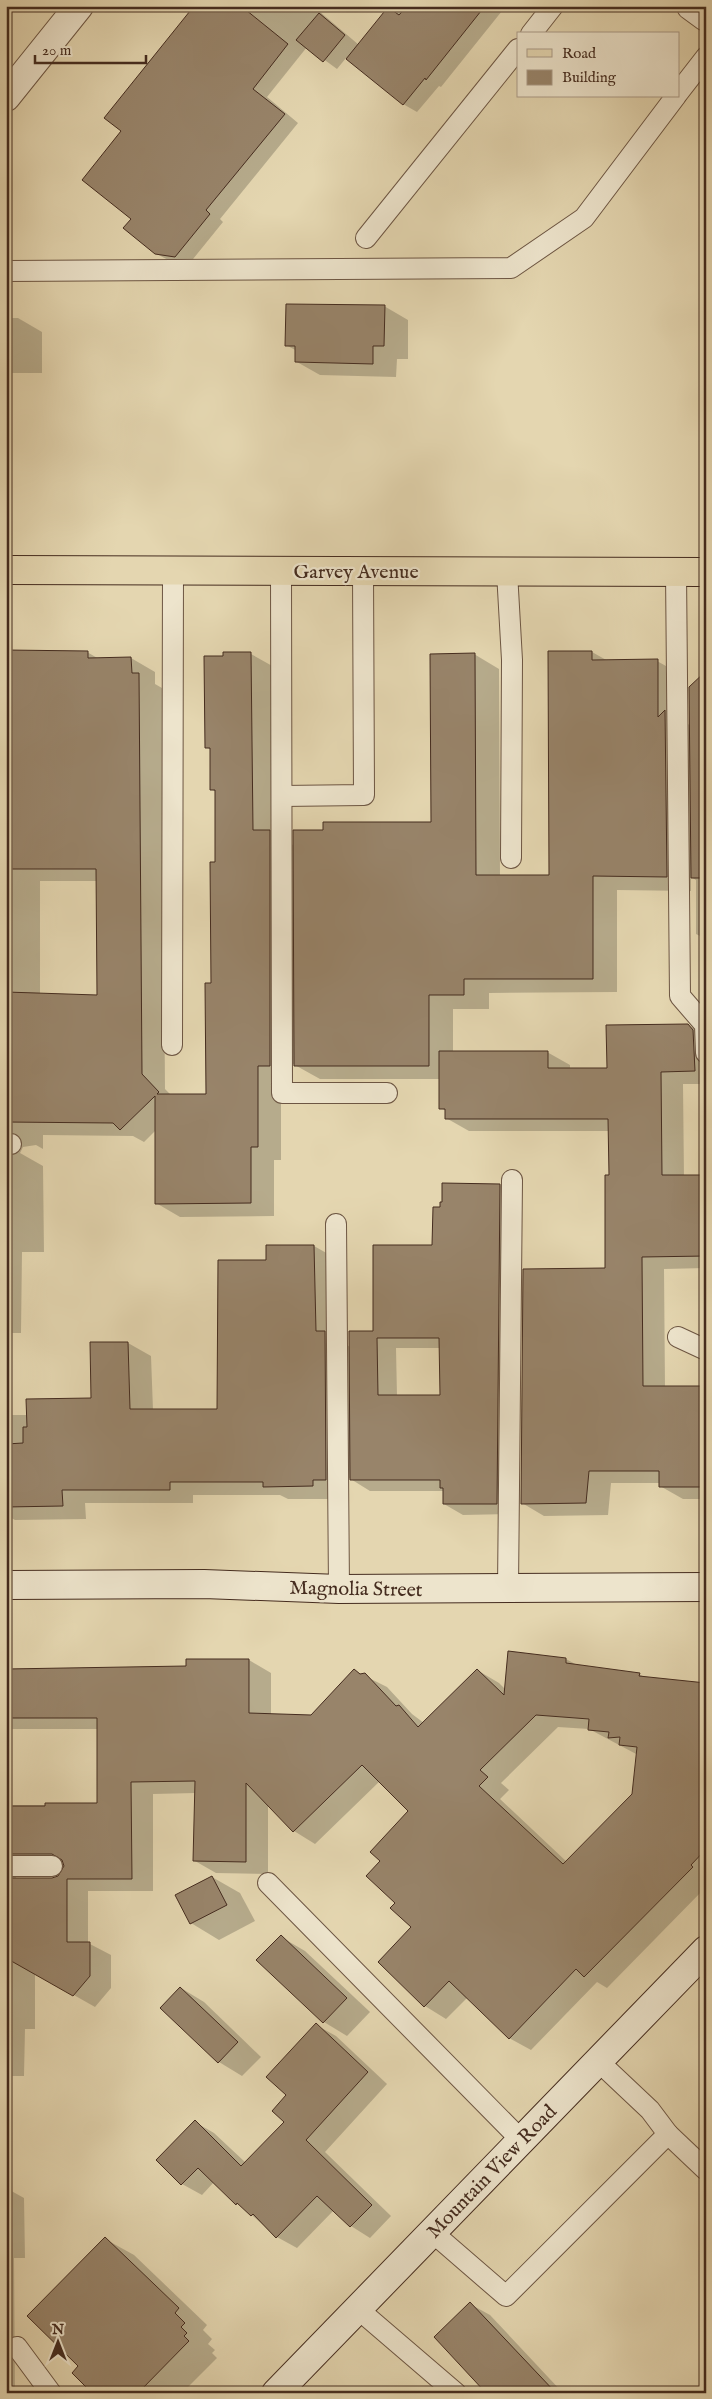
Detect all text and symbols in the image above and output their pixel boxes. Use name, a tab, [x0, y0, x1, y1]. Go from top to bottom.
scale bar	[35, 32, 146, 64]
legend	[517, 32, 680, 98]
text: 20 m	[42, 41, 72, 60]
text: Road	[562, 44, 597, 63]
text: Building	[562, 68, 617, 87]
street label: Garvey Avenue	[293, 560, 419, 585]
street label: Magnolia Street	[289, 1576, 423, 1603]
street label: Mountain View Road	[422, 2100, 563, 2244]
north arrow	[32, 2316, 82, 2366]
text: N	[51, 2321, 64, 2339]

